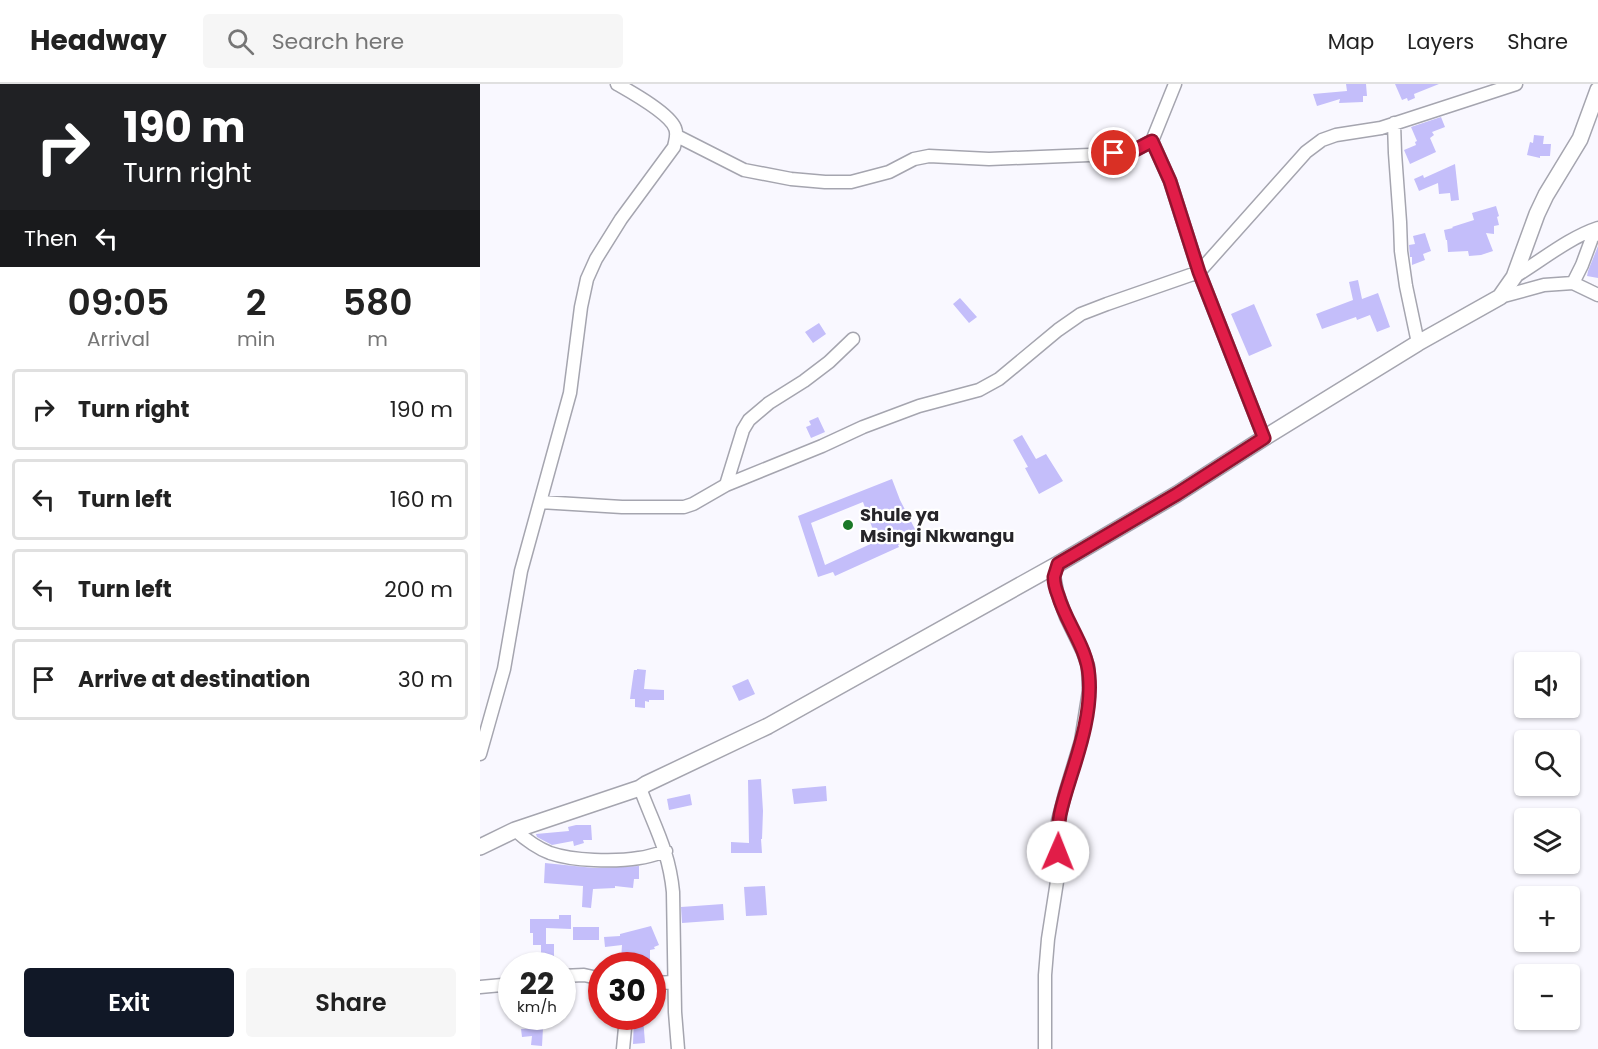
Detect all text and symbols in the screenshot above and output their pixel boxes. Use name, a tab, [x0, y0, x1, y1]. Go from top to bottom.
search box	[203, 14, 623, 68]
text: Headway	[30, 21, 167, 60]
icon: search	[224, 25, 257, 58]
text: Search here	[272, 26, 404, 57]
text: Map	[1328, 27, 1374, 56]
text: Layers	[1407, 27, 1474, 56]
text: Share	[1507, 27, 1568, 56]
text: 190 m	[123, 98, 245, 157]
icon: right	[24, 108, 102, 186]
pin	[1088, 127, 1139, 178]
icon: arrive	[1097, 136, 1130, 169]
text: Turn right	[123, 154, 252, 191]
icon: left	[90, 222, 123, 255]
text: Then	[24, 223, 78, 254]
text: 09:05	[68, 277, 169, 328]
text: 2	[246, 277, 266, 328]
text: 580	[343, 277, 412, 328]
text: Arrival	[87, 325, 150, 353]
text: min	[237, 325, 275, 353]
text: m	[367, 325, 388, 353]
icon: right	[27, 393, 60, 426]
text: Turn right	[78, 394, 189, 425]
text: 190 m	[390, 394, 453, 425]
icon: left	[27, 483, 60, 516]
text: Turn left	[78, 484, 172, 515]
text: 160 m	[390, 484, 453, 515]
place label: Shule ya Msingi Nkwangu	[860, 502, 1014, 548]
marker: Shule ya Msingi Nkwangu	[841, 518, 855, 532]
icon: left	[27, 573, 60, 606]
text: Turn left	[78, 574, 172, 605]
text: 200 m	[384, 574, 453, 605]
map controls	[1514, 652, 1580, 1030]
button: sound	[1514, 652, 1580, 718]
icon: arrive	[27, 663, 60, 696]
text: Arrive at destination	[78, 664, 310, 695]
text: 30 m	[398, 664, 453, 695]
button: search	[1514, 730, 1580, 796]
button: layers	[1514, 808, 1580, 874]
position arrow	[1026, 820, 1090, 884]
button: +	[1514, 886, 1580, 952]
speed limit sign: 30	[588, 952, 666, 1030]
text: 22	[520, 962, 554, 1005]
button: −	[1514, 964, 1580, 1030]
button: Exit	[24, 968, 234, 1037]
button: Share	[246, 968, 456, 1037]
text: km/h	[517, 996, 557, 1017]

